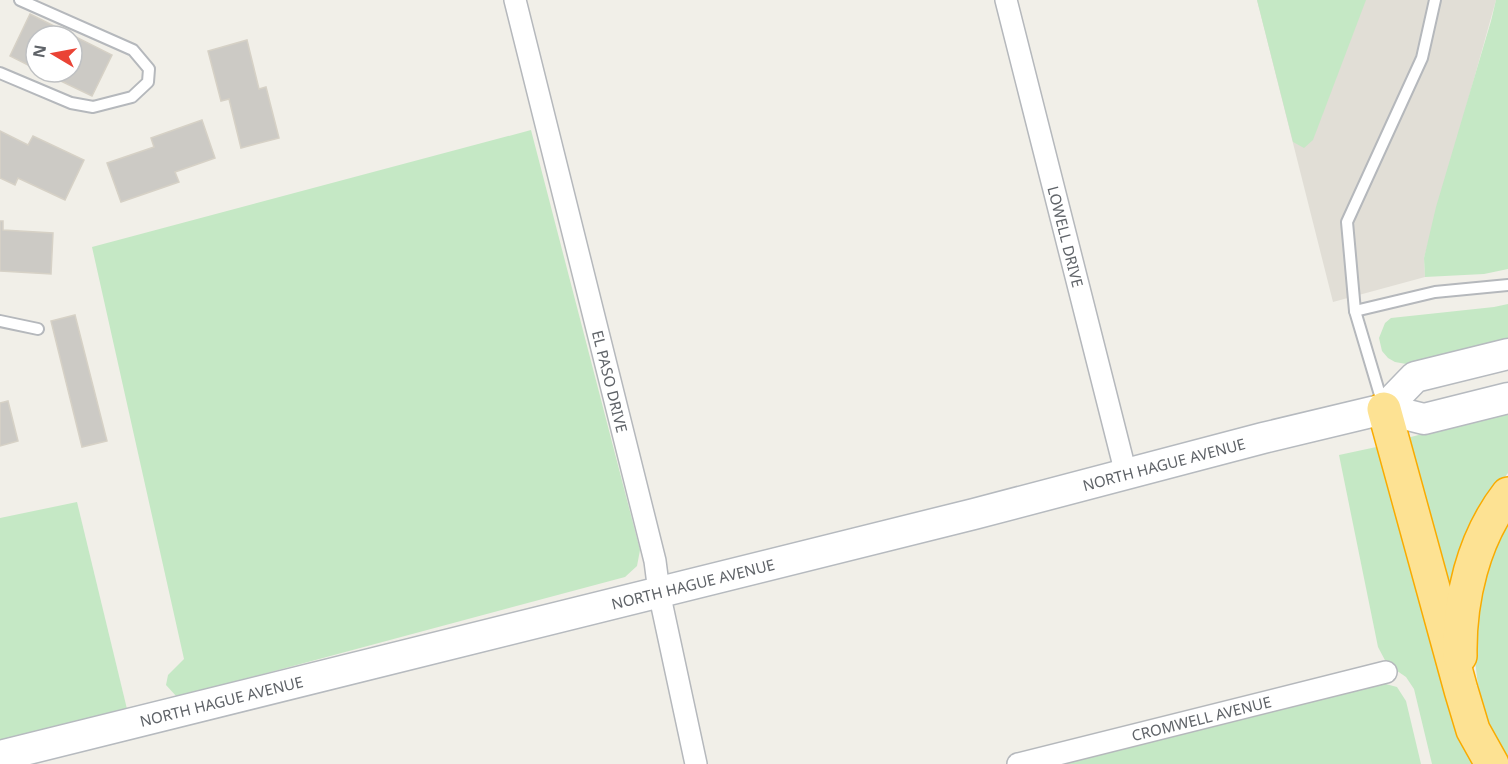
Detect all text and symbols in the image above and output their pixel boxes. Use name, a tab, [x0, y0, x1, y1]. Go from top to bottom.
north arrow	[24, 24, 84, 84]
text: N	[27, 43, 51, 60]
street label: LOWELL DRIVE	[1043, 184, 1088, 289]
street label: EL PASO DRIVE	[588, 328, 633, 435]
street label: NORTH HAGUE AVENUE	[1080, 433, 1247, 495]
street label: NORTH HAGUE AVENUE	[609, 554, 777, 614]
street label: NORTH HAGUE AVENUE	[138, 671, 305, 731]
street label: CROMWELL AVENUE	[1129, 691, 1273, 745]

